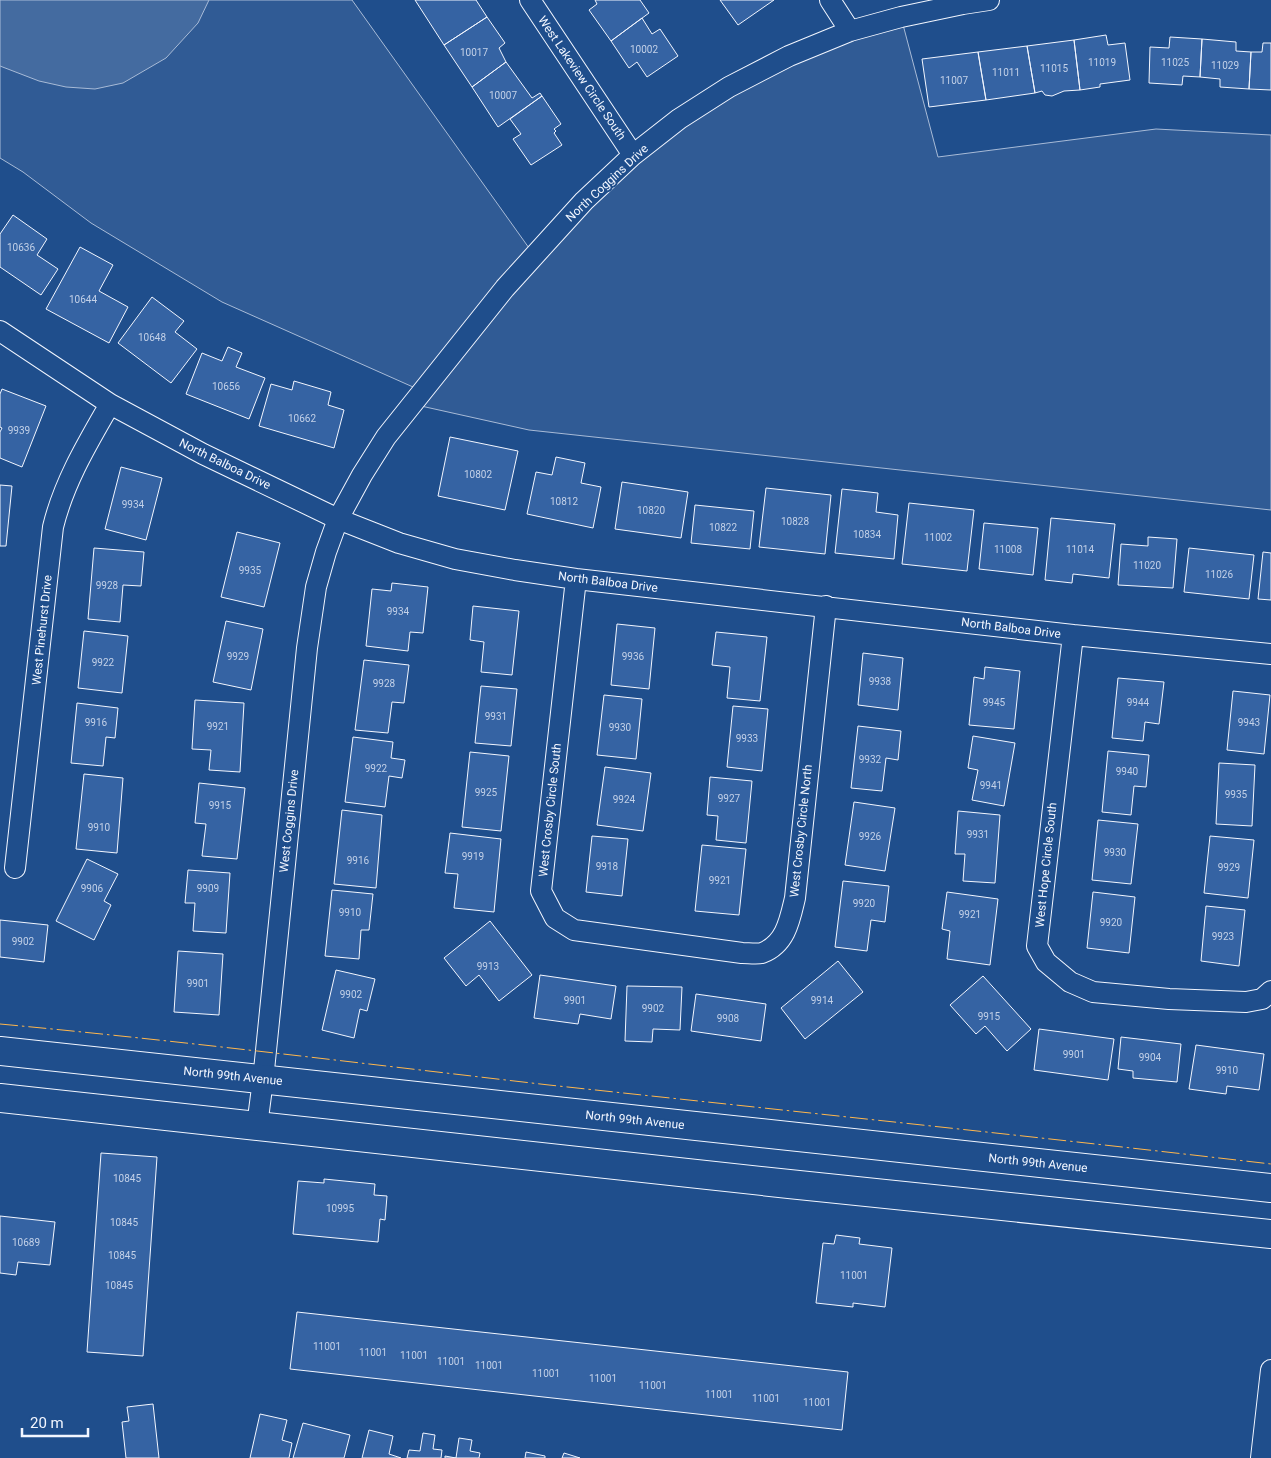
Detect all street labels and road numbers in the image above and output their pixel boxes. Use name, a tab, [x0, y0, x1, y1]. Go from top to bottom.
street label: West Lakeview Circle South	[535, 13, 629, 143]
street label: North Coggins Drive	[563, 141, 651, 225]
street label: North Balboa Drive	[177, 436, 273, 492]
street label: North Balboa Drive	[557, 569, 659, 595]
street label: West Pinehurst Drive	[29, 574, 55, 686]
street label: North Balboa Drive	[960, 615, 1062, 641]
street label: West Crosby Circle South	[536, 742, 564, 878]
street label: West Crosby Circle North	[787, 764, 815, 898]
street label: West Coggins Drive	[277, 769, 301, 873]
street label: West Hope Circle South	[1032, 802, 1060, 928]
street label: North 99th Avenue	[183, 1064, 283, 1088]
street label: North 99th Avenue	[585, 1108, 685, 1132]
street label: North 99th Avenue	[988, 1151, 1088, 1175]

